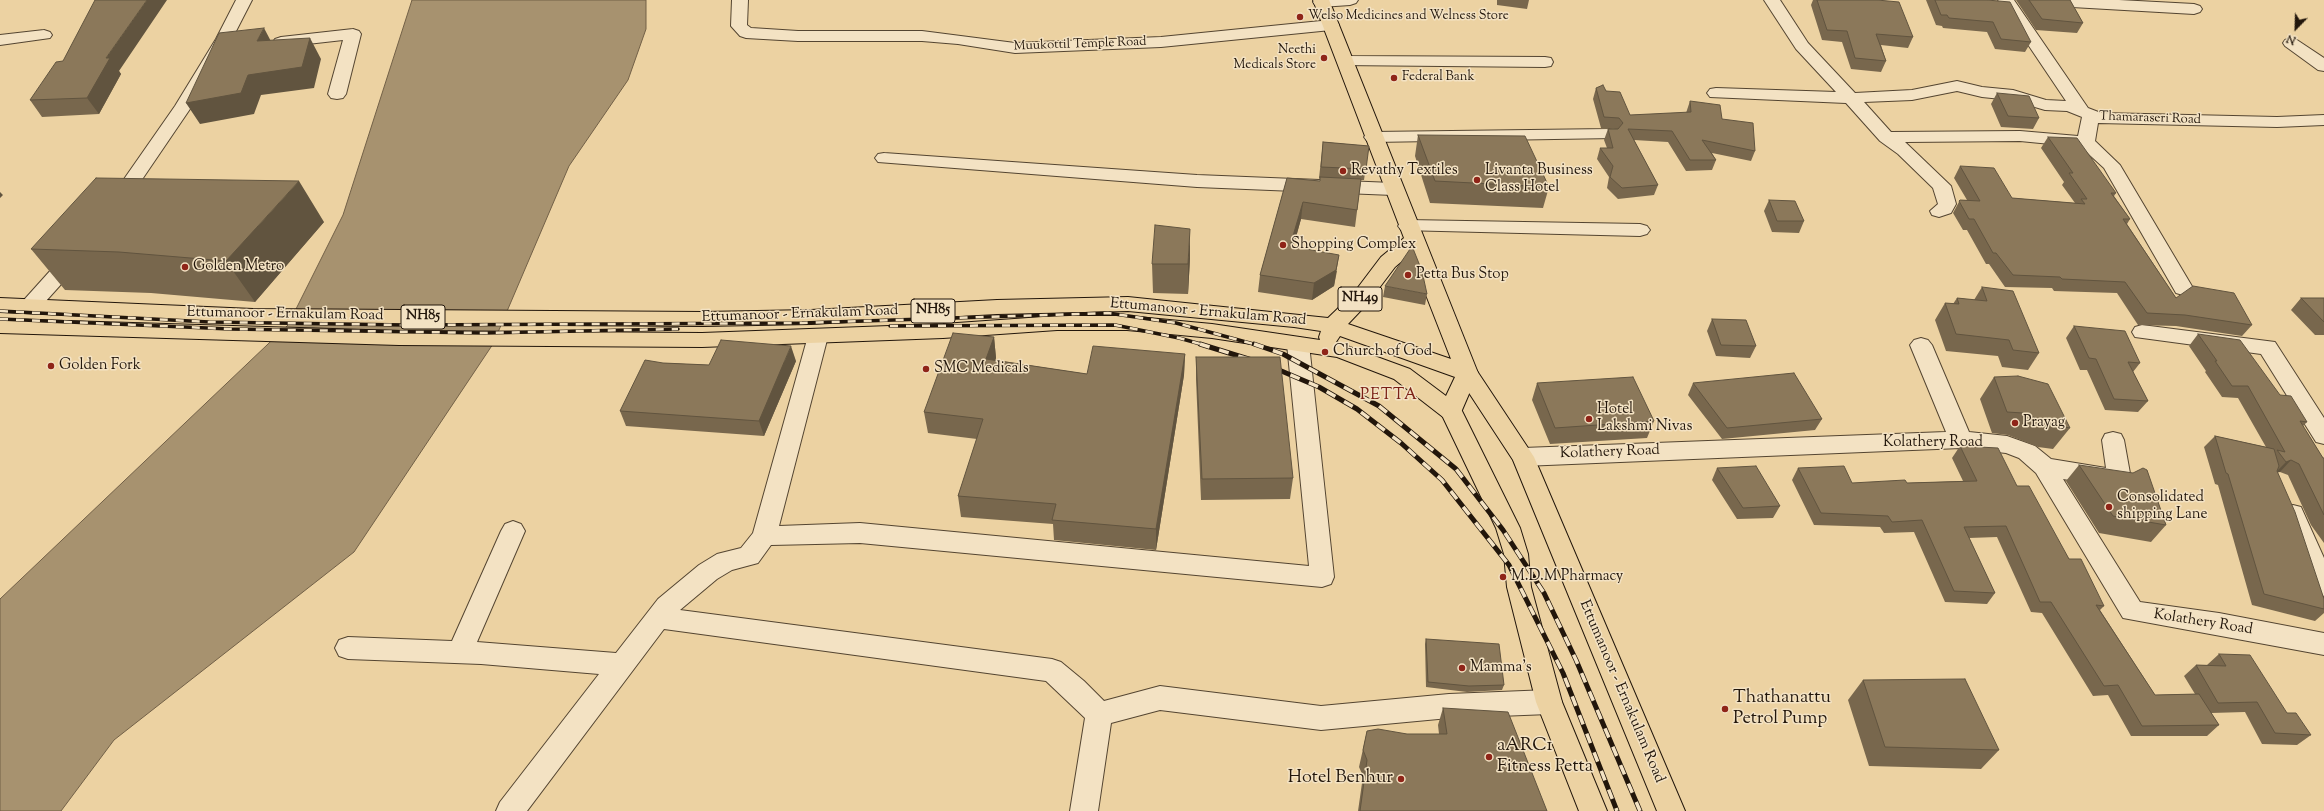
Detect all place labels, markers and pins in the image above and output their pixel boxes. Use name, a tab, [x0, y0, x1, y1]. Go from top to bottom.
place label: Welso Medicines and Welness Store	[1308, 9, 1509, 25]
marker: Welso Medicines and Welness Store	[1295, 12, 1305, 22]
place label: Neethi Medicals Store	[1234, 43, 1316, 74]
marker: Neethi Medicals Store	[1319, 53, 1329, 63]
place label: Federal Bank	[1402, 70, 1475, 86]
marker: Federal Bank	[1389, 73, 1399, 83]
place label: Revathy Textiles	[1351, 162, 1458, 180]
place label: Livanta Business Class Hotel	[1485, 162, 1593, 197]
marker: Revathy Textiles	[1338, 166, 1348, 176]
marker: Livanta Business Class Hotel	[1472, 175, 1482, 185]
place label: Shopping Complex	[1291, 236, 1416, 254]
marker: Shopping Complex	[1278, 240, 1288, 250]
place label: Golden Metro	[193, 258, 284, 276]
marker: Golden Metro	[180, 262, 190, 272]
place label: Petta Bus Stop	[1416, 266, 1509, 284]
marker: Petta Bus Stop	[1403, 270, 1413, 280]
place label: Church of God	[1333, 343, 1432, 361]
marker: Church of God	[1320, 347, 1330, 357]
place label: Golden Fork	[59, 357, 141, 375]
place label: SMC Medicals	[934, 360, 1029, 378]
marker: Golden Fork	[46, 361, 56, 371]
marker: SMC Medicals	[921, 364, 931, 374]
place label: Hotel Lakshmi Nivas	[1597, 401, 1692, 436]
marker: Hotel Lakshmi Nivas	[1584, 414, 1594, 424]
place label: Prayag	[2023, 414, 2065, 432]
marker: Prayag	[2010, 418, 2020, 428]
place label: Consolidated shipping Lane	[2117, 489, 2208, 524]
marker: Consolidated shipping Lane	[2104, 502, 2114, 512]
place label: M.D.M Pharmacy	[1511, 568, 1623, 586]
marker: M.D.M Pharmacy	[1498, 572, 1508, 582]
place label: Mamma's	[1470, 659, 1532, 677]
marker: Mamma's	[1457, 663, 1467, 673]
place label: Thathanattu Petrol Pump	[1733, 688, 1831, 730]
marker: Thathanattu Petrol Pump	[1720, 704, 1730, 714]
place label: aARC1 Fitness Petta	[1497, 736, 1593, 778]
marker: aARC1 Fitness Petta	[1484, 752, 1494, 762]
place label: Hotel Benhur	[1288, 768, 1393, 790]
marker: Hotel Benhur	[1396, 774, 1406, 784]

